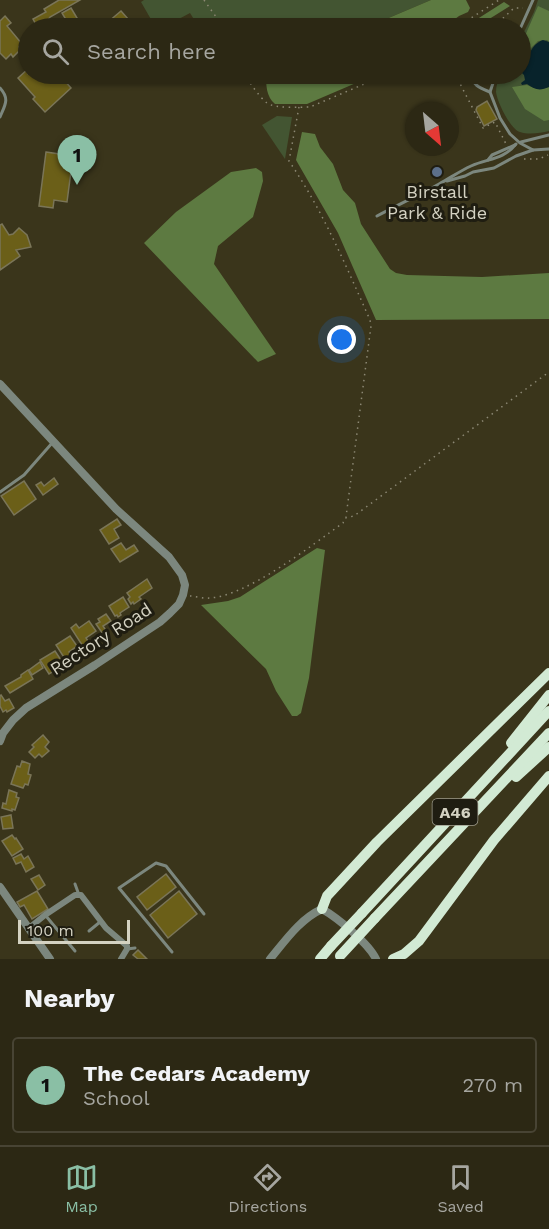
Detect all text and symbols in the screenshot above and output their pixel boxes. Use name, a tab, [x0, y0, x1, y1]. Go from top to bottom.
search box	[18, 18, 531, 84]
icon: search	[39, 35, 72, 68]
text: Search here	[87, 39, 216, 64]
north arrow	[405, 102, 459, 156]
pin: 1	[58, 136, 97, 185]
marker: Birstall Park & Ride	[430, 165, 444, 179]
place label: Birstall Park & Ride	[387, 181, 487, 223]
your location	[327, 325, 356, 354]
street label: Rectory Road	[46, 598, 155, 679]
road number: A46	[432, 799, 478, 825]
scale bar	[18, 917, 130, 944]
text: 100 m	[27, 921, 74, 940]
text: Nearby	[24, 983, 115, 1013]
text: The Cedars Academy	[83, 1061, 310, 1086]
text: 1	[41, 1073, 50, 1097]
text: 270 m	[463, 1073, 523, 1097]
text: School	[83, 1086, 150, 1110]
tab: Map	[65, 1161, 98, 1216]
tab: Directions	[228, 1161, 307, 1216]
tab: Saved	[437, 1161, 484, 1216]

